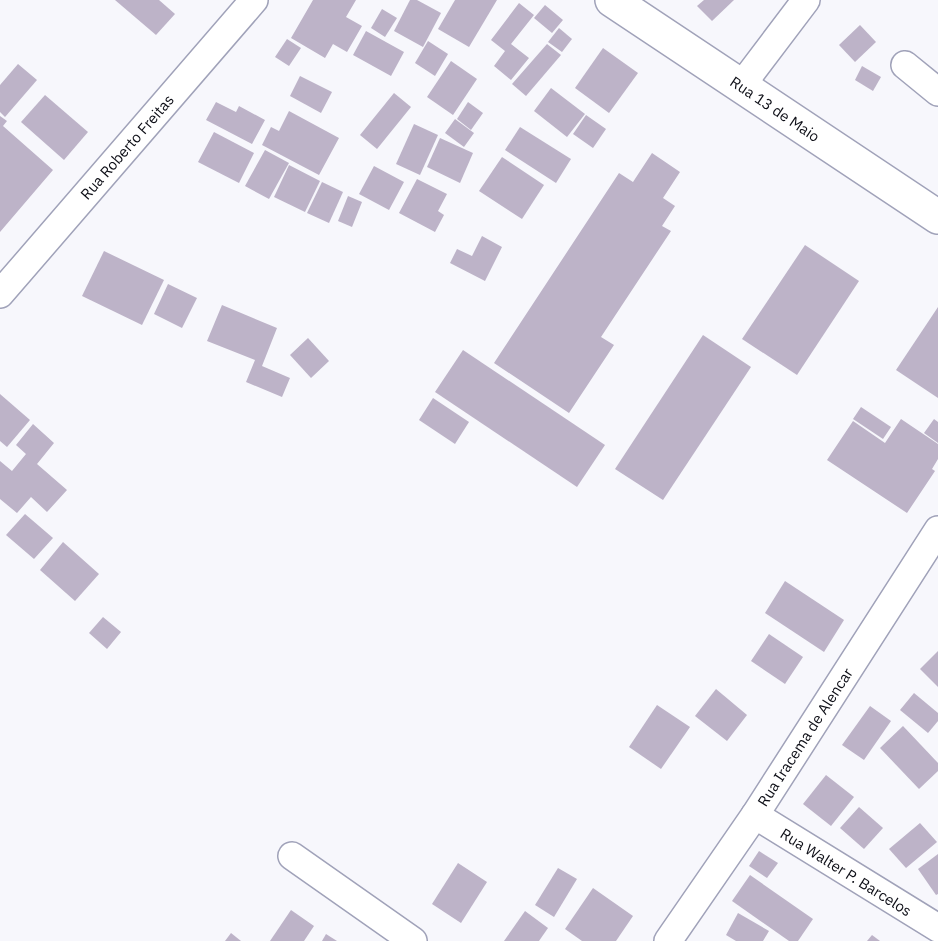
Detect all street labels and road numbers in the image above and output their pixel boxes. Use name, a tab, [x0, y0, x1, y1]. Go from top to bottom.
street label: Rua 13 de Maio	[727, 72, 823, 146]
street label: Rua Roberto Freitas	[76, 91, 178, 203]
street label: Rua Iracema de Alencar	[753, 664, 857, 810]
street label: Rua Walter P. Barcelos	[777, 824, 915, 920]

